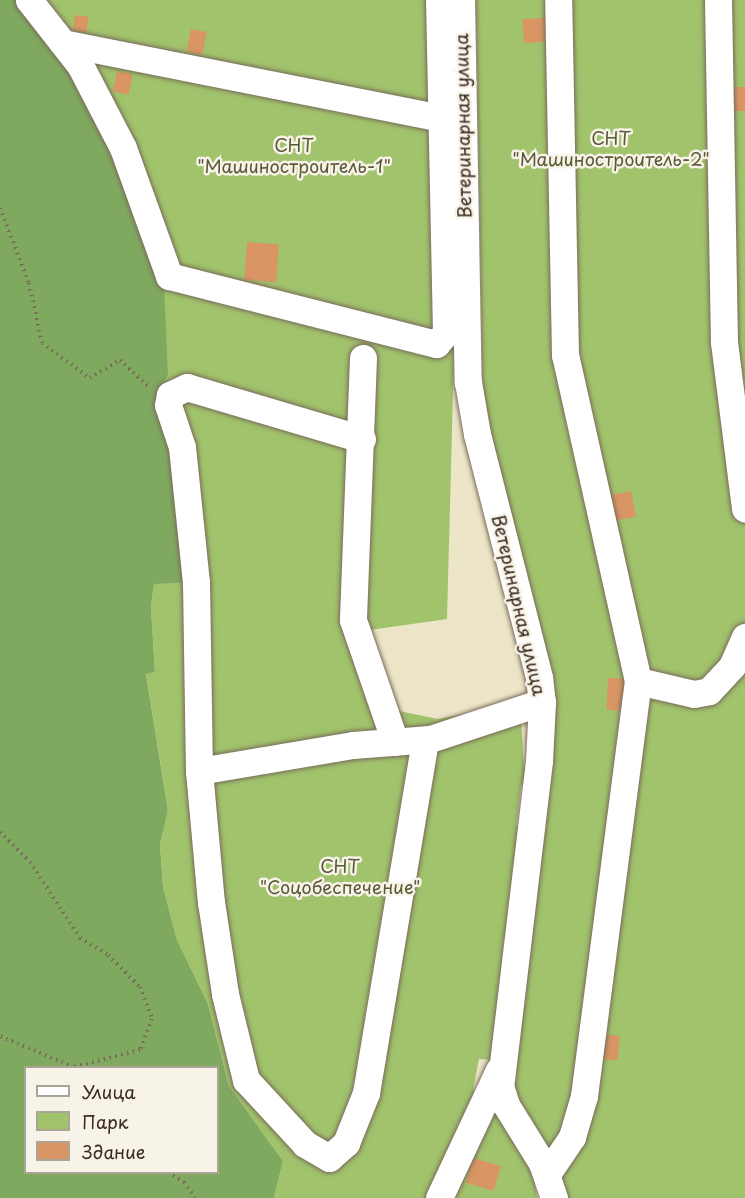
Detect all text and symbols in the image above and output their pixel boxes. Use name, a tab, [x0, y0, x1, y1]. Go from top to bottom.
street label: Ветеринарная улица	[451, 33, 475, 219]
park label: СНТ "Машиностроитель-2"	[512, 128, 710, 170]
park label: СНТ "Машиностроитель-1"	[197, 135, 391, 178]
street label: Ветеринарная улица	[488, 512, 550, 698]
park label: СНТ "Соцобеспечение"	[260, 856, 420, 898]
legend	[24, 1066, 219, 1174]
text: Улица	[82, 1078, 136, 1105]
text: Парк	[82, 1108, 128, 1135]
text: Здание	[82, 1138, 145, 1165]

